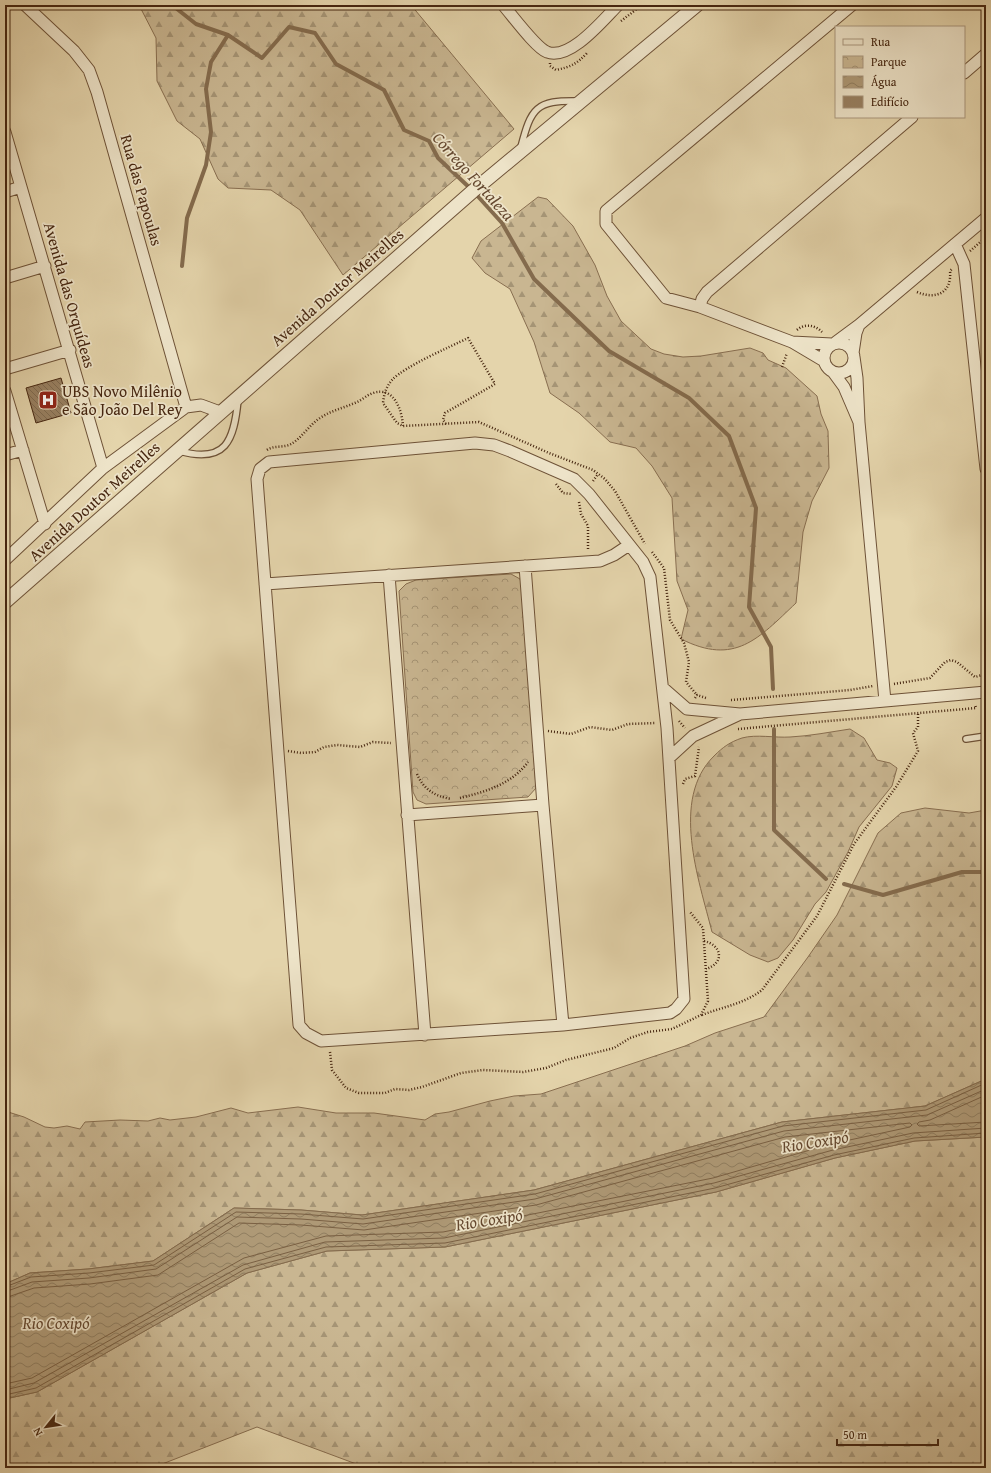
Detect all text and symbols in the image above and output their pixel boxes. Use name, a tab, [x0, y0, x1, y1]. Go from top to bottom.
legend	[835, 26, 965, 118]
text: Rua	[871, 33, 890, 50]
text: Parque	[871, 53, 907, 70]
text: Água	[871, 73, 897, 90]
text: Edifício	[871, 93, 909, 110]
water label: Córrego Fortaleza	[427, 126, 521, 226]
street label: Rua das Papoulas	[115, 131, 169, 249]
street label: Avenida das Orquídeas	[38, 219, 102, 371]
street label: Avenida Doutor Meirelles	[265, 222, 409, 352]
place label: UBS Novo Milênio e São João Del Rey	[62, 379, 183, 421]
hospital icon: UBS Novo Milênio e São João Del Rey	[37, 389, 59, 411]
street label: Avenida Doutor Meirelles	[23, 435, 165, 567]
water label: Rio Coxipó	[779, 1123, 851, 1159]
water label: Rio Coxipó	[453, 1201, 525, 1237]
water label: Rio Coxipó	[21, 1310, 90, 1335]
north arrow	[26, 1407, 66, 1447]
scale bar	[837, 1421, 938, 1447]
text: N	[28, 1424, 46, 1439]
text: 50 m	[843, 1426, 867, 1443]

